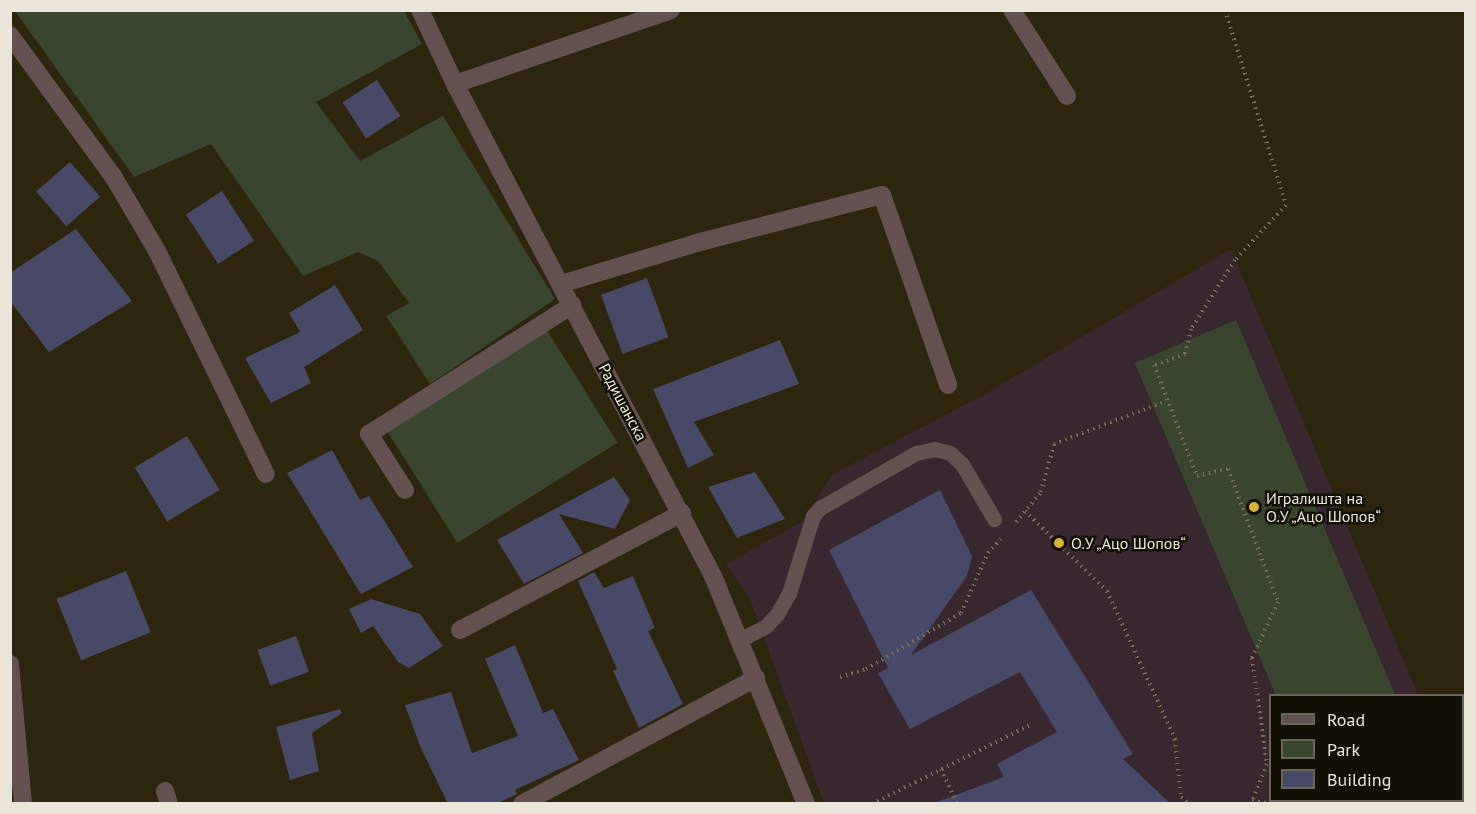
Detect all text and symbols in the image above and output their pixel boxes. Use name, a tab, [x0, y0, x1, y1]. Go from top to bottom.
street label: Радишанска	[595, 360, 651, 444]
place label: Игралишта на О.У „Ацо Шопов“	[1266, 488, 1382, 526]
marker: Игралишта на О.У „Ацо Шопов“	[1247, 500, 1261, 514]
place label: О.У „Ацо Шопов“	[1071, 533, 1187, 553]
marker: О.У „Ацо Шопов“	[1052, 536, 1066, 550]
legend	[1269, 694, 1464, 802]
text: Road	[1327, 708, 1365, 731]
text: Park	[1327, 738, 1360, 761]
text: Building	[1327, 768, 1391, 791]

